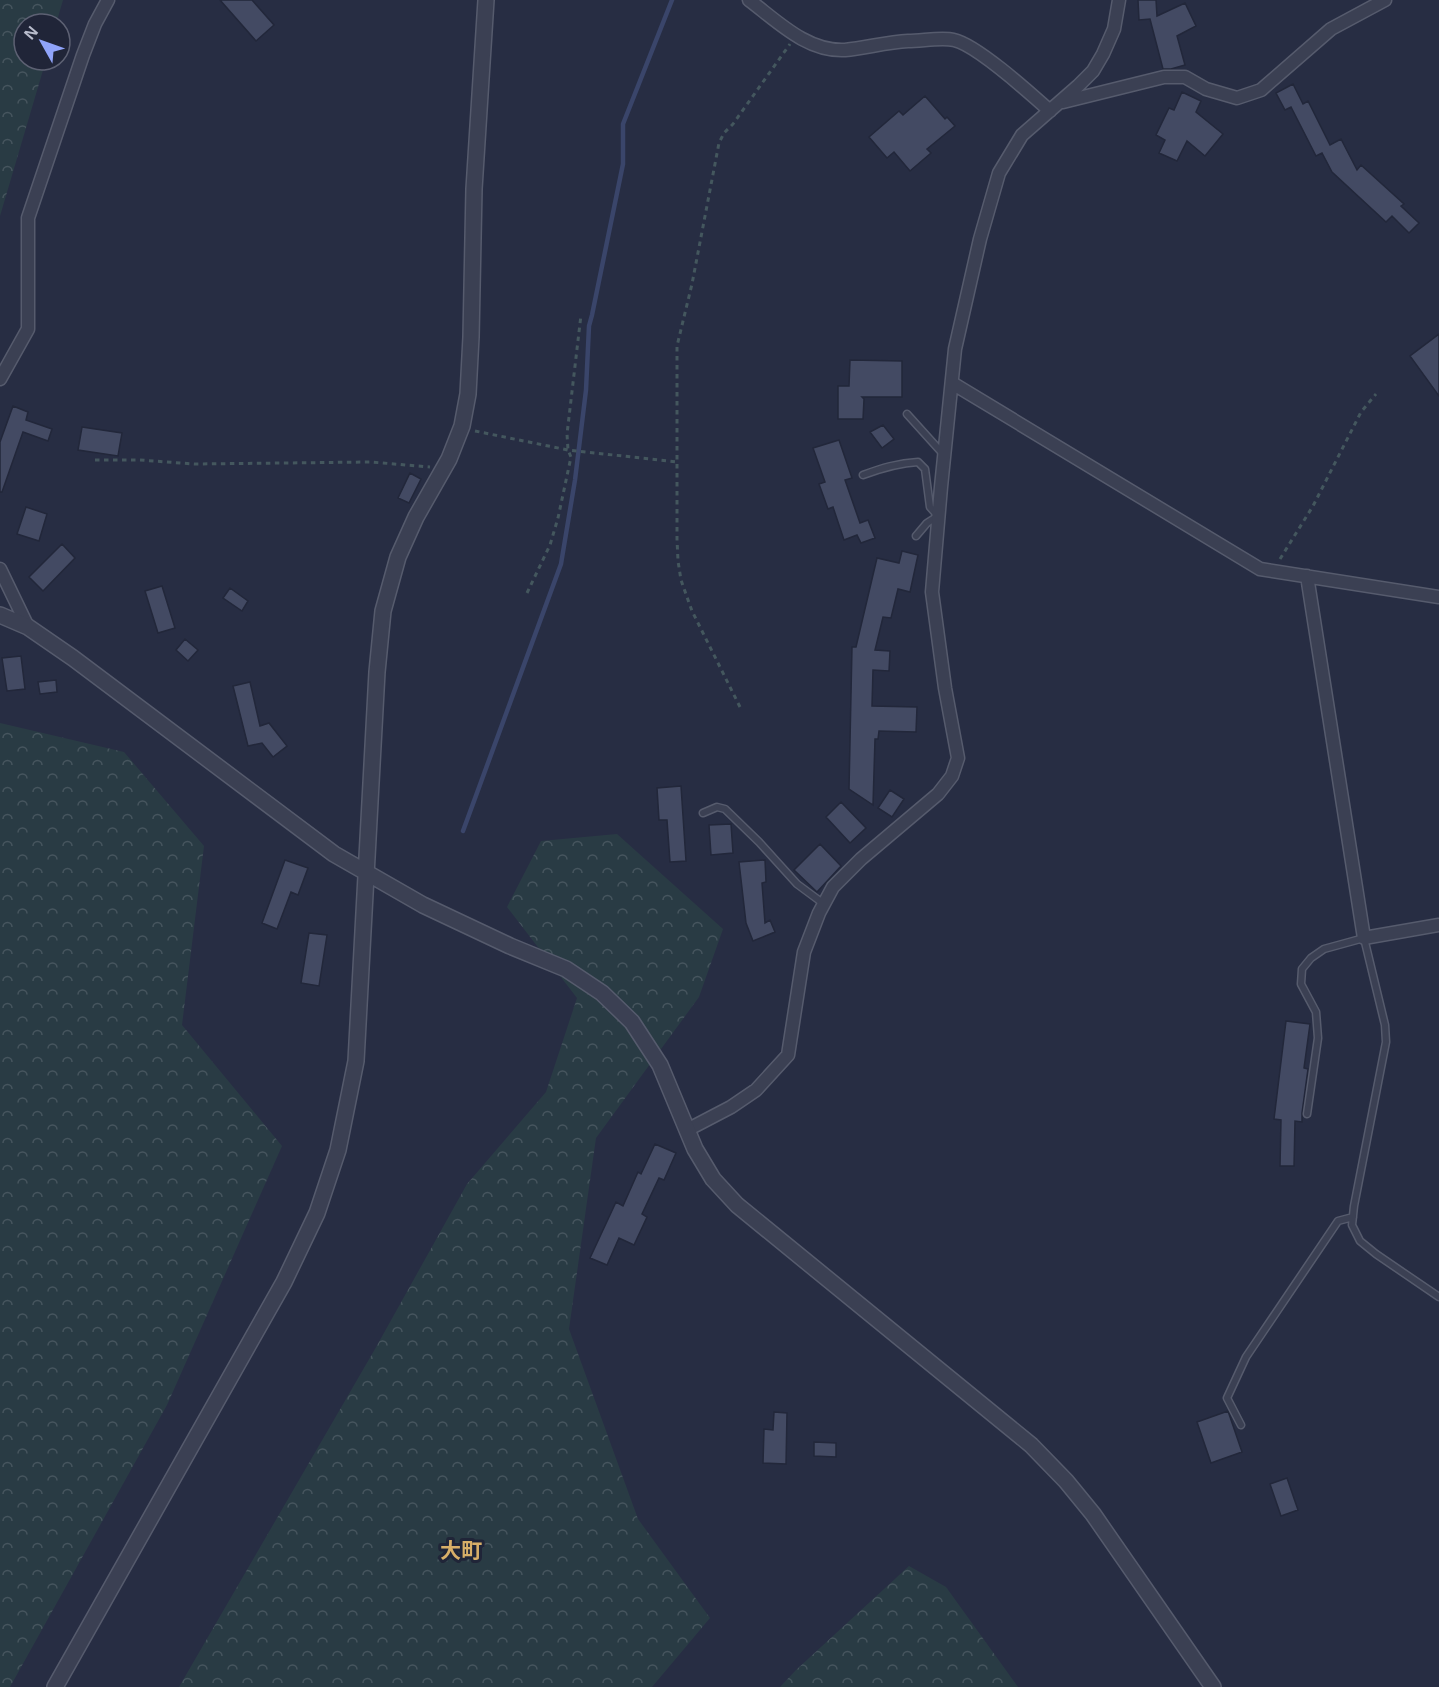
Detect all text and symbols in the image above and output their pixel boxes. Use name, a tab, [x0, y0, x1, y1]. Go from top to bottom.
north arrow	[12, 12, 72, 72]
text: N	[21, 23, 41, 43]
district label: 大町	[440, 1539, 482, 1562]

